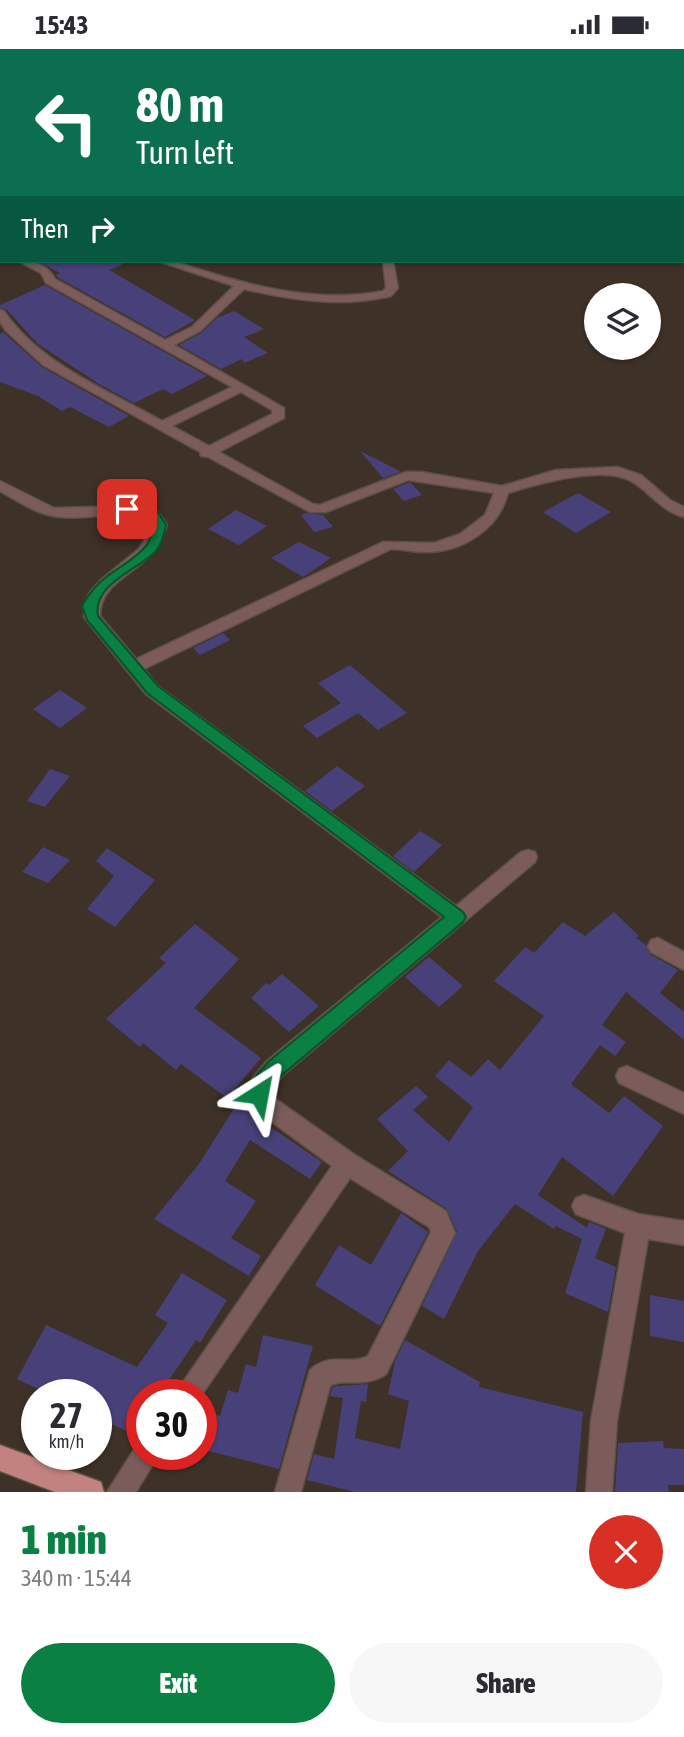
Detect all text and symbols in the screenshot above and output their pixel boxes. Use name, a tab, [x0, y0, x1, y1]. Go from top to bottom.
text: 15:43	[35, 10, 89, 40]
text: 80 m	[136, 76, 224, 132]
icon: left	[21, 77, 112, 168]
text: Turn left	[136, 134, 234, 171]
icon: right	[83, 210, 121, 248]
text: Then	[21, 214, 69, 244]
map controls	[584, 283, 661, 360]
button: layers	[584, 283, 661, 360]
pin	[97, 479, 157, 539]
icon: arrive	[108, 490, 146, 528]
position arrow	[222, 1057, 296, 1131]
speed limit sign: 30	[126, 1379, 217, 1470]
text: 27	[50, 1395, 83, 1435]
text: km/h	[49, 1431, 84, 1452]
text: 1 min	[21, 1515, 107, 1563]
button: close	[589, 1515, 663, 1589]
text: 340 m · 15:44	[21, 1565, 132, 1591]
button: Exit	[21, 1643, 335, 1723]
button: Share	[349, 1643, 663, 1723]

